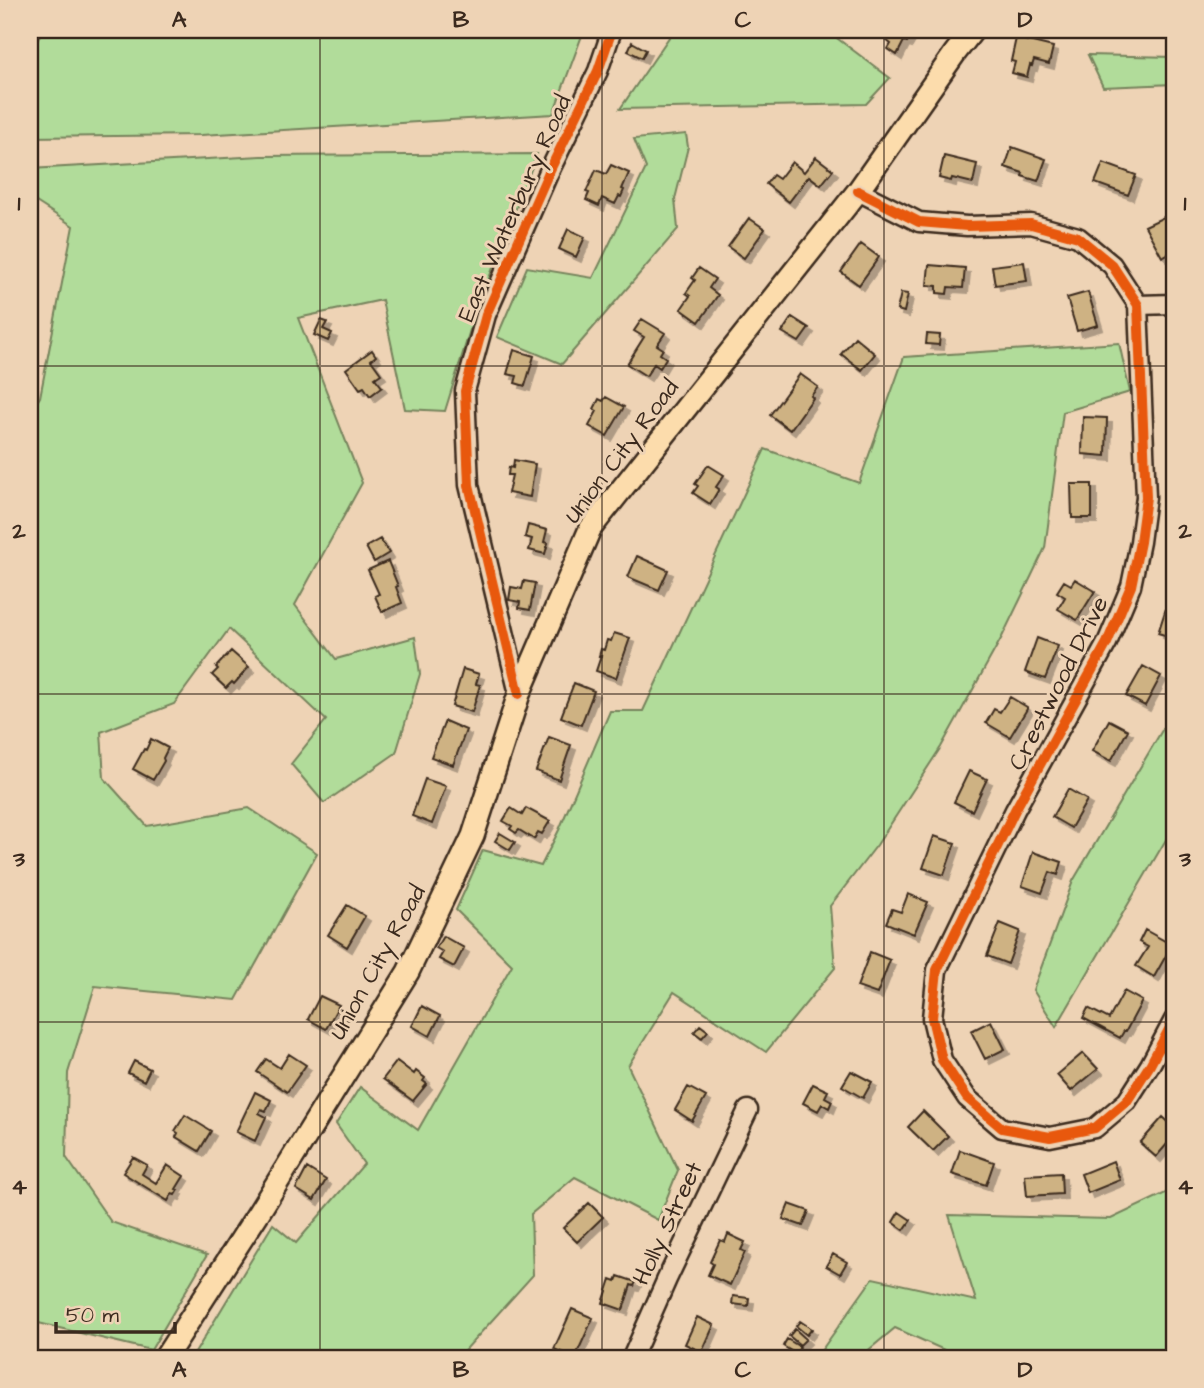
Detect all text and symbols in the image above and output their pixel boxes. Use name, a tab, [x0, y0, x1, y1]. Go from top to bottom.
text: A	[172, 4, 187, 36]
text: B	[453, 4, 470, 36]
text: C	[735, 4, 752, 36]
text: D	[1018, 4, 1033, 36]
street label: East Waterbury Road	[449, 89, 581, 328]
text: 1	[18, 187, 21, 219]
text: 1	[1184, 187, 1187, 219]
street label: Union City Road	[556, 373, 688, 531]
text: 2	[11, 515, 26, 547]
text: 2	[1177, 515, 1192, 547]
street label: Crestwood Drive	[1000, 591, 1117, 776]
text: 3	[12, 843, 25, 875]
text: 3	[1178, 843, 1191, 875]
street label: Union City Road	[321, 879, 435, 1047]
street label: Holly Street	[625, 1156, 712, 1291]
text: 4	[11, 1171, 27, 1203]
text: 4	[1177, 1171, 1193, 1203]
scale bar	[56, 1290, 175, 1334]
text: 50 m	[66, 1301, 120, 1330]
text: A	[172, 1354, 187, 1386]
text: B	[453, 1354, 470, 1386]
text: C	[735, 1354, 752, 1386]
text: D	[1018, 1354, 1033, 1386]

